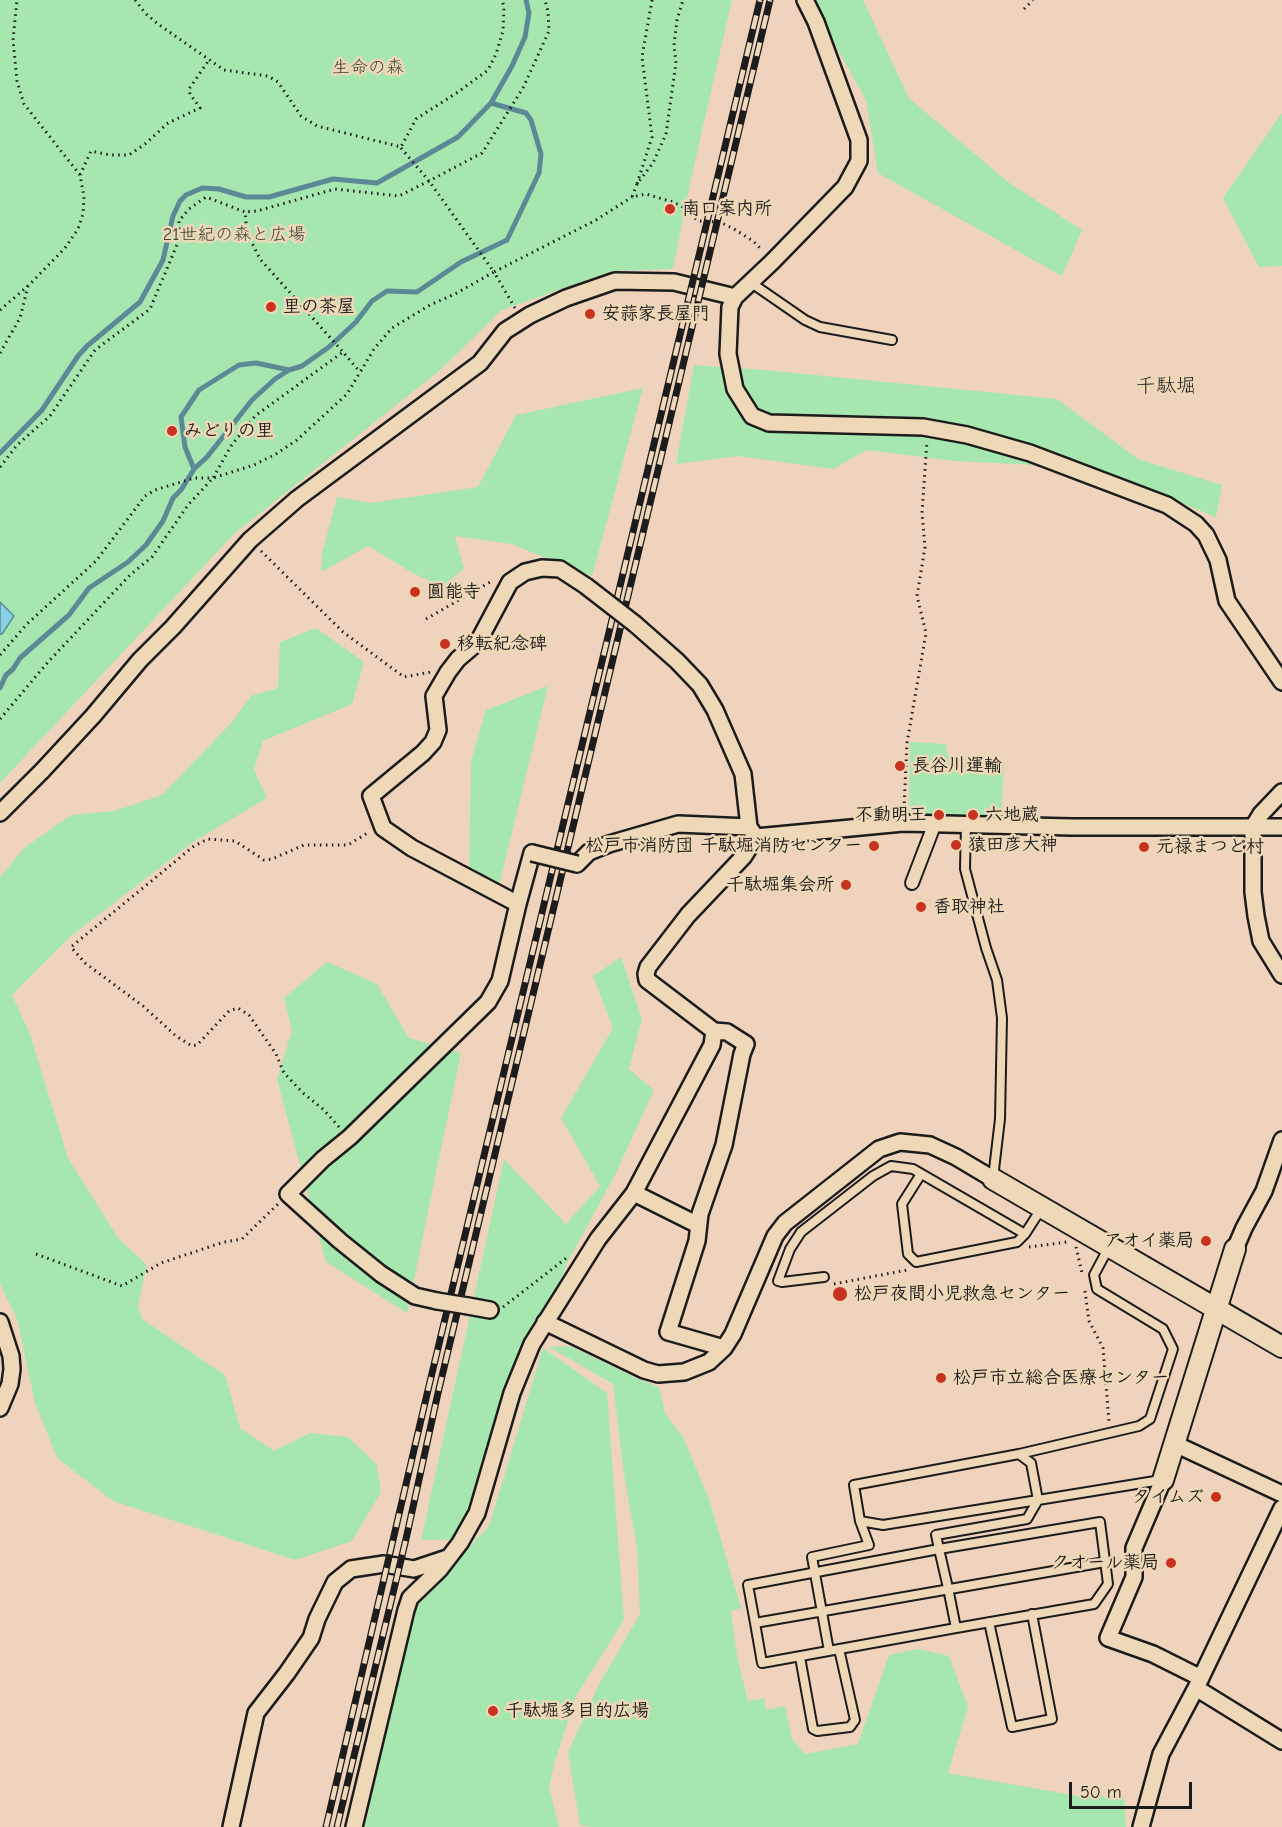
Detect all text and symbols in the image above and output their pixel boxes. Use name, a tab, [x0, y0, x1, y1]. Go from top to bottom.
park label: 生命の森	[332, 57, 404, 79]
place label: 南口案内所	[682, 198, 772, 220]
marker: 南口案内所	[663, 202, 677, 216]
park label: 21世紀の森と広場	[163, 224, 305, 246]
place label: 里の茶屋	[283, 296, 355, 318]
marker: 里の茶屋	[264, 300, 278, 314]
place label: 安蒜家長屋門	[602, 303, 710, 325]
marker: 安蒜家長屋門	[583, 307, 597, 321]
district label: 千駄堀	[1136, 374, 1196, 398]
place label: みどりの里	[184, 420, 274, 442]
marker: みどりの里	[165, 424, 179, 438]
place label: 圓能寺	[427, 581, 481, 603]
marker: 圓能寺	[408, 585, 422, 599]
place label: 移転紀念碑	[457, 633, 547, 655]
marker: 移転紀念碑	[438, 637, 452, 651]
place label: 長谷川運輸	[912, 755, 1002, 777]
marker: 長谷川運輸	[893, 759, 907, 773]
place label: 不動明王	[855, 804, 927, 826]
place label: 六地蔵	[985, 804, 1039, 826]
marker: 不動明王	[932, 808, 946, 822]
marker: 六地蔵	[966, 808, 980, 822]
place label: 猿田彦大神	[968, 834, 1058, 856]
place label: 松戸市消防団 千駄堀消防センター	[586, 835, 862, 857]
place label: 元禄まつど村	[1156, 836, 1264, 858]
marker: 猿田彦大神	[949, 838, 963, 852]
marker: 松戸市消防団 千駄堀消防センター	[867, 839, 881, 853]
marker: 元禄まつど村	[1137, 840, 1151, 854]
place label: 千駄堀集会所	[726, 874, 834, 896]
marker: 千駄堀集会所	[839, 878, 853, 892]
place label: 香取神社	[933, 896, 1005, 918]
marker: 香取神社	[914, 900, 928, 914]
place label: アオイ薬局	[1104, 1230, 1194, 1252]
marker: アオイ薬局	[1199, 1234, 1213, 1248]
place label: 松戸夜間小児救急センター	[854, 1283, 1070, 1305]
marker: 松戸夜間小児救急センター	[831, 1285, 849, 1303]
place label: 松戸市立総合医療センター	[953, 1367, 1169, 1389]
marker: 松戸市立総合医療センター	[934, 1371, 948, 1385]
place label: タイムズ	[1132, 1486, 1204, 1508]
marker: タイムズ	[1209, 1490, 1223, 1504]
place label: クオール薬局	[1051, 1552, 1159, 1574]
marker: クオール薬局	[1164, 1556, 1178, 1570]
place label: 千駄堀多目的広場	[505, 1700, 649, 1722]
marker: 千駄堀多目的広場	[486, 1704, 500, 1718]
scale bar	[1072, 1770, 1195, 1808]
text: 50 m	[1080, 1782, 1122, 1803]

